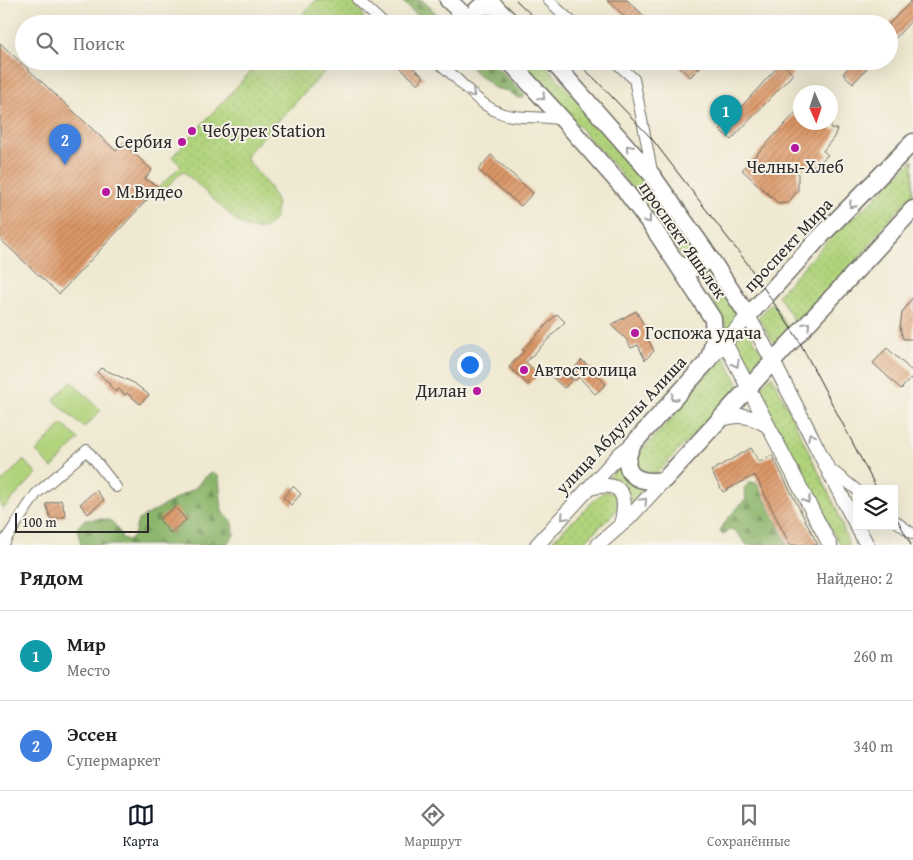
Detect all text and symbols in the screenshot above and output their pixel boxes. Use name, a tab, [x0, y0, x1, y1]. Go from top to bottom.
search box	[15, 15, 898, 70]
icon: search	[33, 29, 61, 57]
text: Поиск	[73, 29, 125, 57]
north arrow	[793, 85, 838, 130]
one-way arrow	[467, 88, 476, 97]
one-way arrow	[536, 91, 545, 100]
pin: 1	[710, 95, 742, 136]
place label: Чебурек Station	[202, 117, 326, 144]
pin: 2	[49, 124, 81, 165]
marker: Чебурек Station	[186, 125, 198, 137]
place label: Сербия	[115, 128, 172, 155]
marker: Сербия	[176, 136, 188, 148]
marker: Челны-Хлеб	[789, 142, 801, 154]
one-way arrow	[626, 145, 635, 154]
place label: Челны-Хлеб	[746, 153, 844, 180]
street label: проспект Яшьлек	[633, 175, 734, 305]
place label: М.Видео	[116, 178, 183, 205]
marker: М.Видео	[100, 186, 112, 198]
street label: проспект Мира	[737, 191, 839, 298]
one-way arrow	[849, 200, 858, 209]
one-way arrow	[642, 214, 650, 223]
place label: Госпожа удача	[645, 319, 762, 346]
one-way arrow	[802, 322, 811, 331]
marker: Госпожа удача	[629, 327, 641, 339]
street label: улица Абдуллы Алиша	[548, 349, 693, 501]
your location	[457, 352, 483, 378]
place label: Автостолица	[534, 356, 637, 383]
one-way arrow	[730, 359, 740, 368]
marker: Автостолица	[518, 364, 530, 376]
place label: Дилан	[415, 377, 467, 404]
marker: Дилан	[471, 385, 483, 397]
one-way arrow	[671, 393, 680, 402]
one-way arrow	[807, 432, 817, 441]
map controls	[853, 485, 898, 530]
button: layers	[853, 485, 898, 530]
one-way arrow	[801, 495, 811, 504]
one-way arrow	[638, 498, 647, 507]
scale bar	[15, 510, 149, 533]
one-way arrow	[561, 511, 570, 520]
text: 100 m	[22, 512, 57, 532]
text: Рядом	[20, 562, 83, 593]
text: Найдено: 2	[816, 566, 893, 590]
text: Мир	[67, 630, 106, 658]
text: 1	[32, 644, 40, 668]
text: 260 m	[853, 644, 893, 668]
text: Место	[67, 658, 110, 682]
text: Эссен	[67, 720, 117, 748]
text: 2	[32, 734, 40, 758]
text: 340 m	[853, 734, 893, 758]
text: Супермаркет	[67, 748, 160, 772]
tab: Карта	[123, 801, 159, 851]
tab: Маршрут	[404, 801, 462, 851]
tab: Сохранённые	[707, 801, 790, 851]

